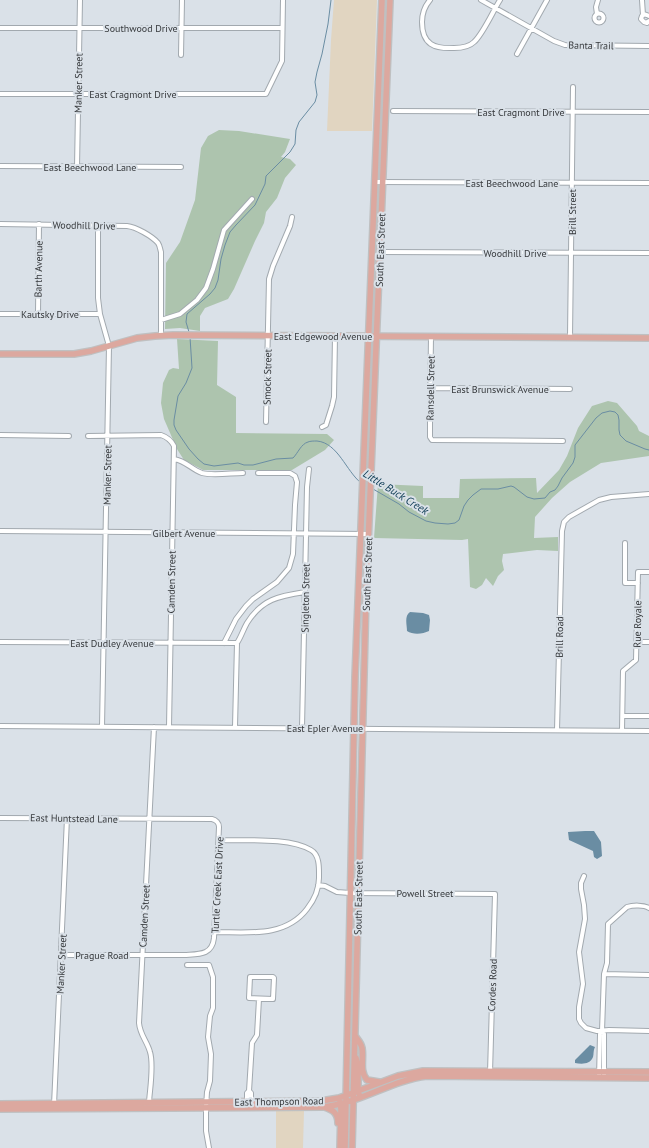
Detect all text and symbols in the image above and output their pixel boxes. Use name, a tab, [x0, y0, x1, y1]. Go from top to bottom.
street label: Southwood Drive	[104, 22, 178, 35]
street label: Banta Trail	[568, 39, 614, 52]
street label: Manker Street	[71, 52, 86, 113]
street label: East Cragmont Drive	[89, 88, 177, 101]
street label: East Cragmont Drive	[477, 106, 565, 119]
street label: East Beechwood Lane	[44, 161, 136, 174]
street label: East Beechwood Lane	[466, 177, 558, 190]
street label: Brill Street	[566, 188, 579, 235]
street label: South East Street	[373, 212, 388, 287]
street label: Woodhill Drive	[52, 218, 116, 233]
street label: Barth Avenue	[32, 240, 45, 298]
street label: Woodhill Drive	[483, 247, 547, 260]
street label: Kautsky Drive	[21, 308, 79, 321]
street label: East Edgewood Avenue	[274, 330, 372, 343]
street label: Smock Street	[261, 348, 274, 405]
street label: Ransdell Street	[423, 355, 438, 421]
street label: East Brunswick Avenue	[451, 383, 549, 396]
street label: Manker Street	[100, 444, 115, 505]
water label: Little Buck Creek	[361, 466, 432, 518]
street label: Gilbert Avenue	[153, 527, 215, 540]
street label: South East Street	[360, 536, 375, 611]
street label: Camden Street	[164, 550, 179, 614]
street label: Singleton Street	[298, 563, 313, 633]
street label: Rue Royale	[631, 600, 644, 648]
street label: Brill Road	[553, 616, 566, 658]
street label: East Dudley Avenue	[70, 637, 154, 650]
street label: East Epler Avenue	[287, 722, 363, 735]
street label: East Huntstead Lane	[30, 811, 118, 826]
street label: Turtle Creek East Drive	[208, 836, 227, 934]
street label: South East Street	[351, 860, 366, 935]
street label: Camden Street	[136, 884, 153, 948]
street label: Powell Street	[397, 887, 454, 900]
street label: Manker Street	[53, 933, 70, 994]
street label: Prague Road	[75, 949, 129, 962]
street label: Cordes Road	[485, 958, 500, 1012]
street label: East Thompson Road	[234, 1094, 324, 1109]

